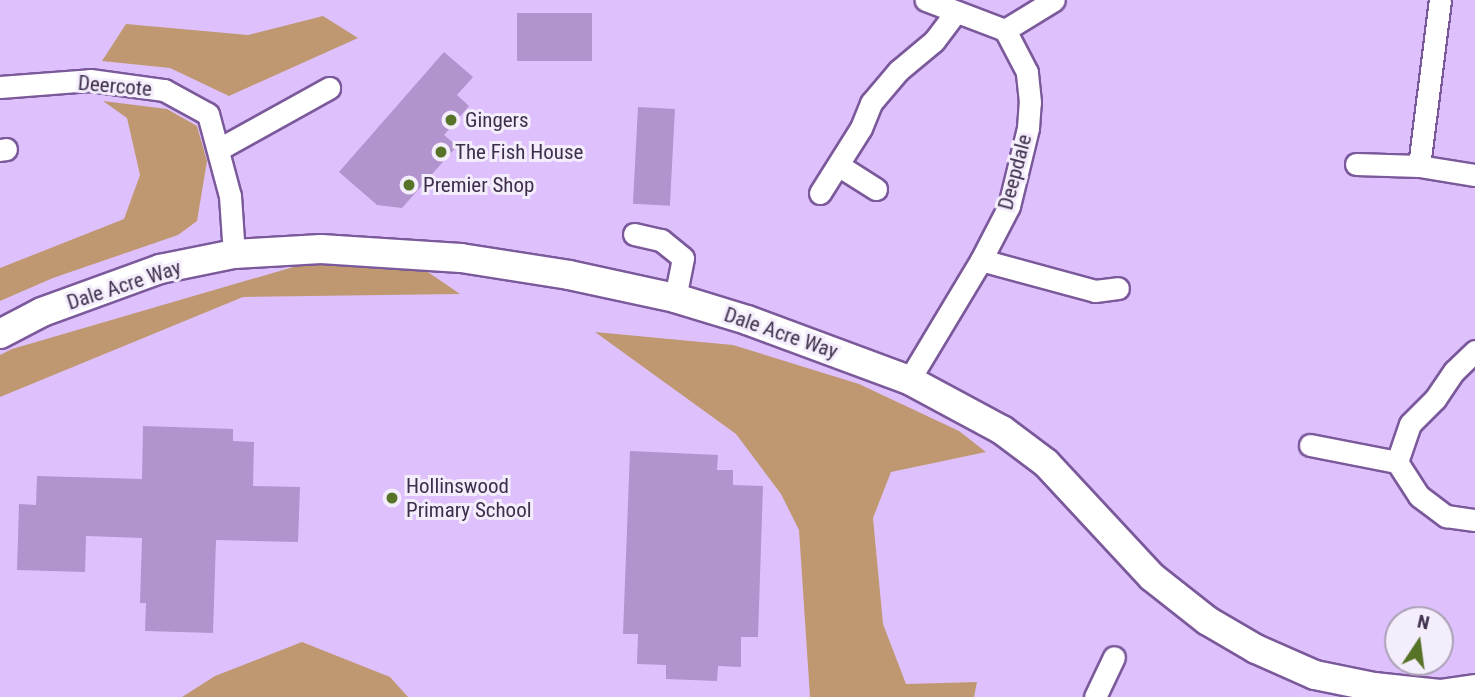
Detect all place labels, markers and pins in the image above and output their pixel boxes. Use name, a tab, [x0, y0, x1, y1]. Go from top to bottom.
place label: Gingers	[465, 107, 529, 133]
marker: Gingers	[443, 112, 459, 128]
place label: The Fish House	[455, 139, 583, 165]
marker: The Fish House	[433, 144, 449, 160]
place label: Premier Shop	[423, 172, 534, 198]
marker: Premier Shop	[401, 177, 417, 193]
place label: Hollinswood Primary School	[406, 473, 532, 523]
marker: Hollinswood Primary School	[384, 490, 400, 506]

